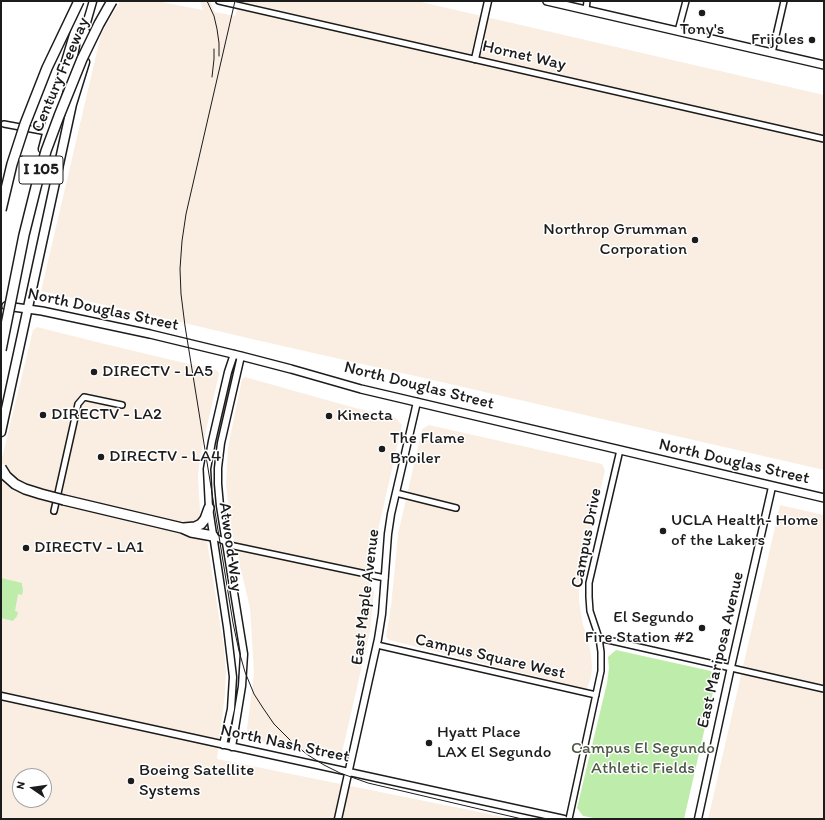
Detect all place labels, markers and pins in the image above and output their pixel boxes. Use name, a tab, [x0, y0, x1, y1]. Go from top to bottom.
marker: Tony's	[697, 8, 707, 18]
place label: Tony's	[680, 20, 724, 40]
place label: Frijoles	[751, 30, 804, 50]
marker: Frijoles	[807, 35, 817, 45]
place label: Northrop Grumman Corporation	[543, 220, 687, 260]
marker: Northrop Grumman Corporation	[690, 235, 700, 245]
place label: DIRECTV - LA5	[102, 362, 213, 382]
marker: DIRECTV - LA5	[89, 367, 99, 377]
place label: DIRECTV - LA2	[51, 405, 162, 425]
place label: Kinecta	[337, 406, 393, 426]
marker: DIRECTV - LA2	[38, 410, 48, 420]
marker: Kinecta	[324, 411, 334, 421]
place label: The Flame Broiler	[390, 429, 465, 469]
marker: The Flame Broiler	[377, 444, 387, 454]
place label: DIRECTV - LA4	[109, 447, 221, 467]
marker: DIRECTV - LA4	[96, 452, 106, 462]
place label: UCLA Health- Home of the Lakers	[671, 511, 818, 551]
marker: UCLA Health- Home of the Lakers	[658, 526, 668, 536]
place label: DIRECTV - LA1	[34, 538, 144, 558]
marker: DIRECTV - LA1	[21, 543, 31, 553]
place label: El Segundo Fire Station #2	[585, 608, 694, 648]
marker: El Segundo Fire Station #2	[697, 623, 707, 633]
place label: Hyatt Place LAX El Segundo	[437, 723, 551, 763]
marker: Hyatt Place LAX El Segundo	[424, 738, 434, 748]
place label: Boeing Satellite Systems	[139, 761, 254, 801]
marker: Boeing Satellite Systems	[126, 776, 136, 786]

